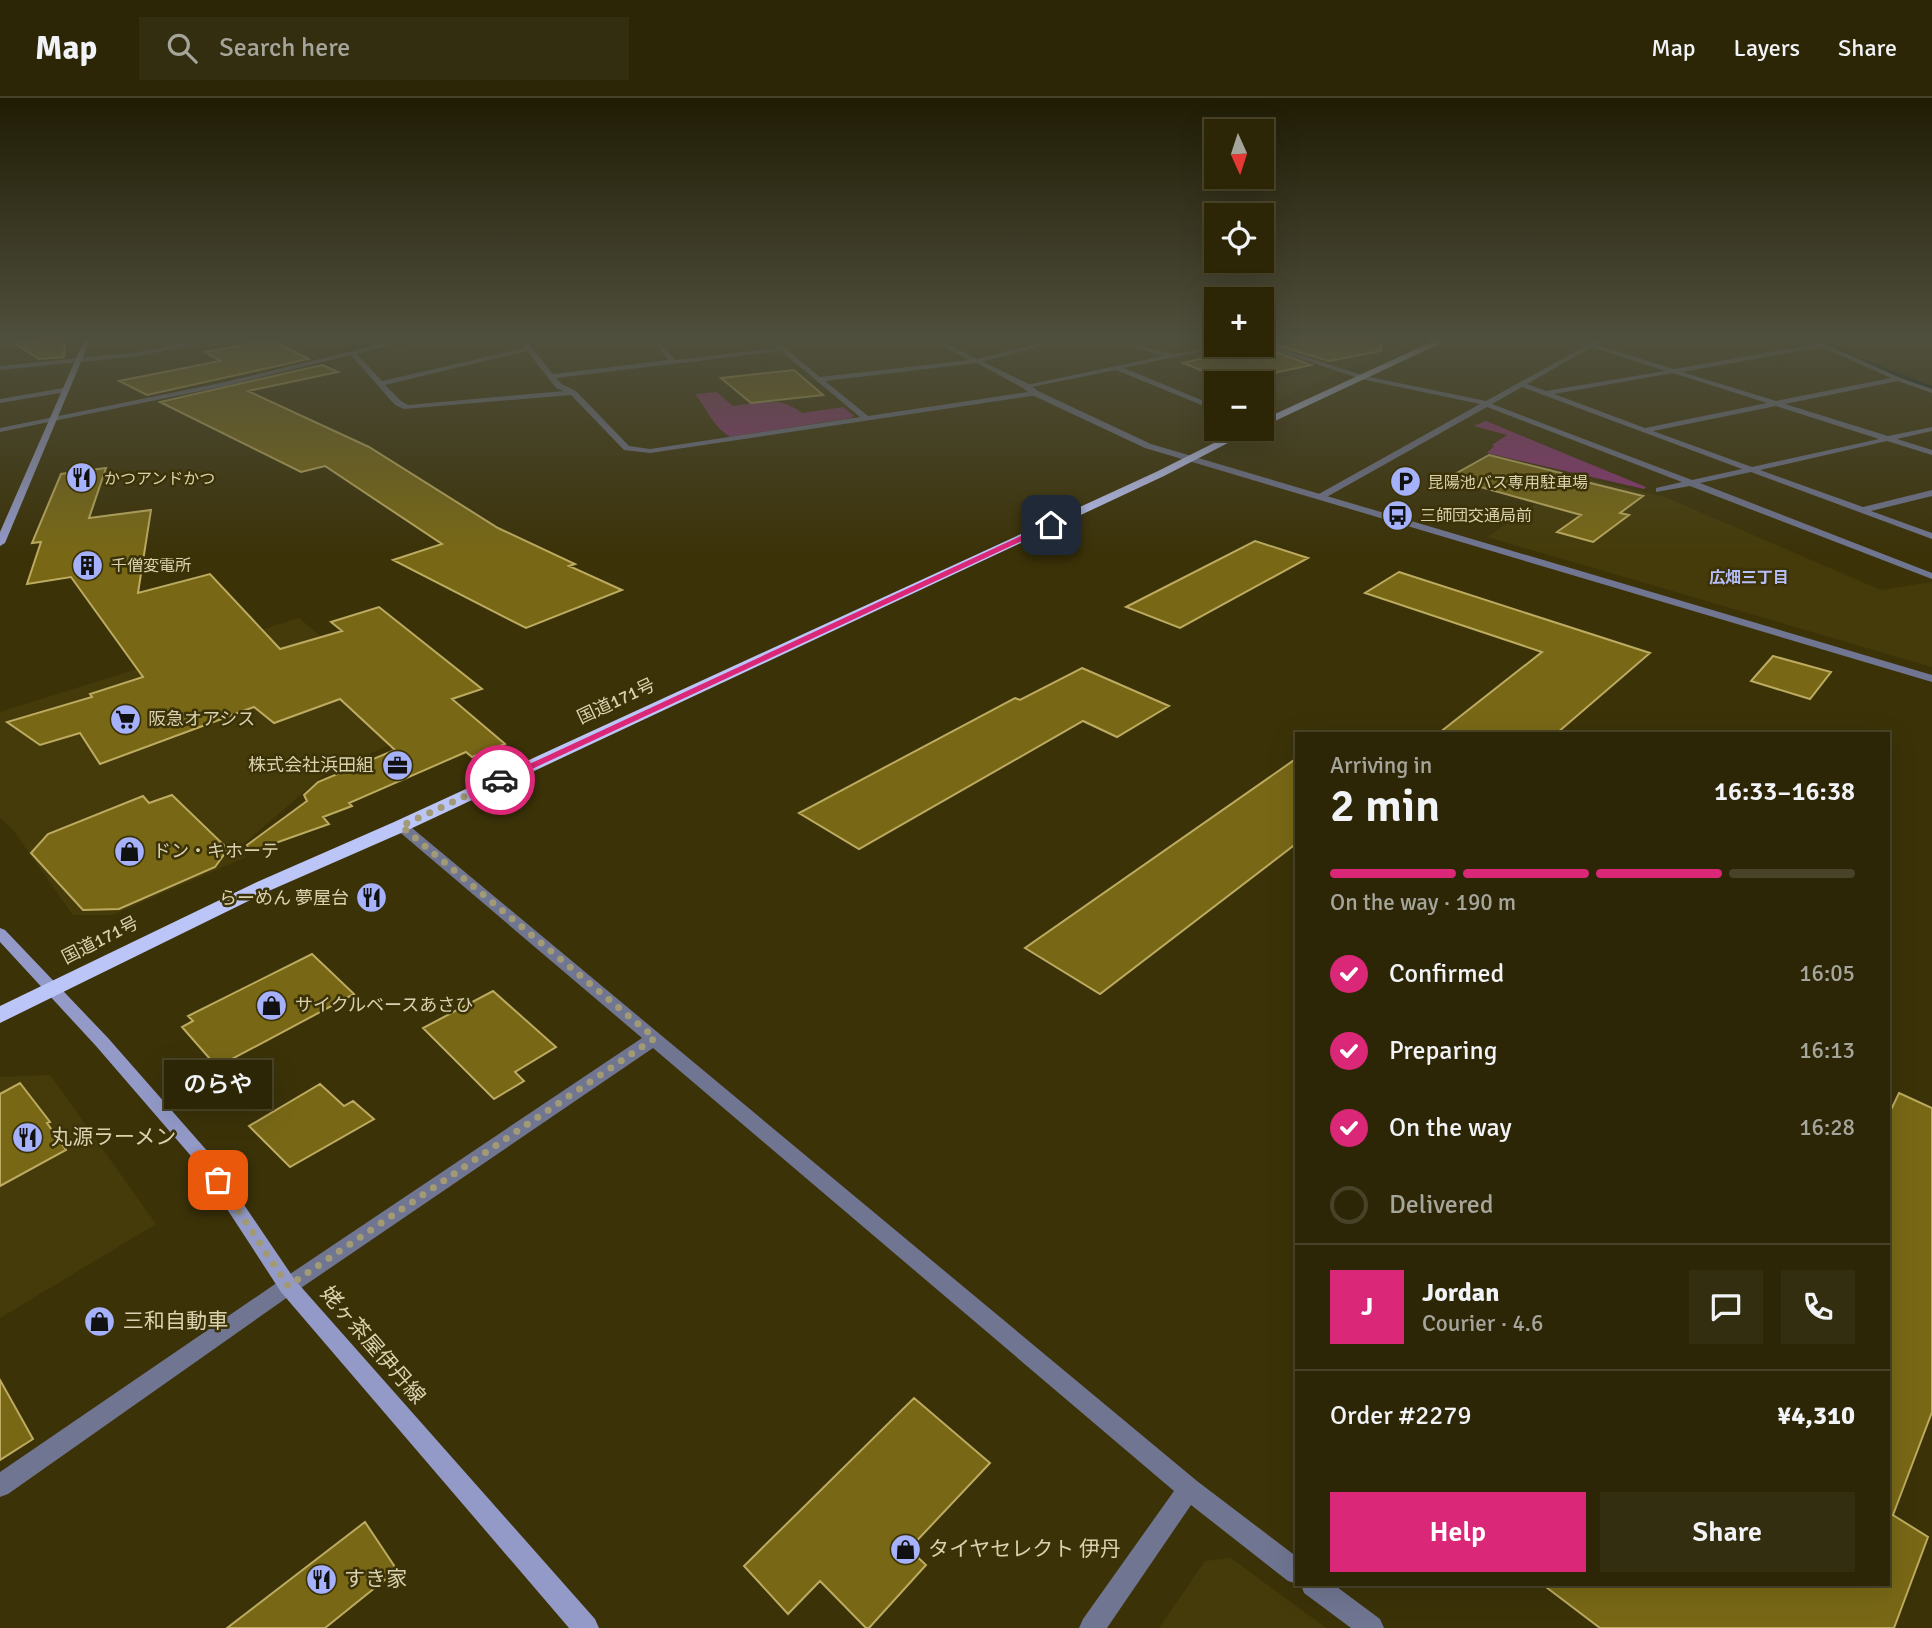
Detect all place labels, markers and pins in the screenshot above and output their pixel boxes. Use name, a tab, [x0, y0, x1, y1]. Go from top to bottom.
restaurant icon: かつアンドかつ	[64, 461, 98, 495]
parking icon: 昆陽池バス専用駐車場	[1388, 465, 1422, 499]
place label: かつアンドかつ	[104, 469, 215, 489]
place label: 昆陽池バス専用駐車場	[1428, 473, 1588, 493]
pin	[1021, 495, 1081, 555]
bus stop icon: 三師団交通局前	[1380, 498, 1414, 532]
place label: 三師団交通局前	[1420, 506, 1532, 526]
building icon: 千僧変電所	[71, 548, 105, 582]
place label: 千僧変電所	[111, 556, 191, 576]
supermarket icon: 阪急オアシス	[108, 702, 142, 736]
place label: 阪急オアシス	[148, 708, 255, 730]
office icon: 株式会社浜田組	[380, 748, 414, 782]
place label: 株式会社浜田組	[248, 754, 374, 776]
shop icon: ドン・キホーテ	[113, 834, 147, 868]
place label: ドン・キホーテ	[153, 840, 279, 862]
restaurant icon: らーめん 夢屋台	[355, 881, 389, 915]
place label: らーめん 夢屋台	[219, 887, 349, 909]
shop icon: サイクルベースあさひ	[255, 988, 289, 1022]
place label: サイクルベースあさひ	[295, 994, 473, 1016]
callout: のらや	[164, 1061, 272, 1110]
restaurant icon: 丸源ラーメン	[11, 1120, 45, 1154]
place label: 丸源ラーメン	[51, 1124, 176, 1150]
pin	[188, 1150, 248, 1210]
shop icon: 三和自動車	[83, 1304, 117, 1338]
place label: 三和自動車	[123, 1308, 228, 1334]
shop icon: タイヤセレクト 伊丹	[888, 1532, 922, 1566]
place label: タイヤセレクト 伊丹	[928, 1536, 1121, 1562]
restaurant icon: すき家	[304, 1562, 338, 1596]
place label: すき家	[344, 1566, 407, 1592]

